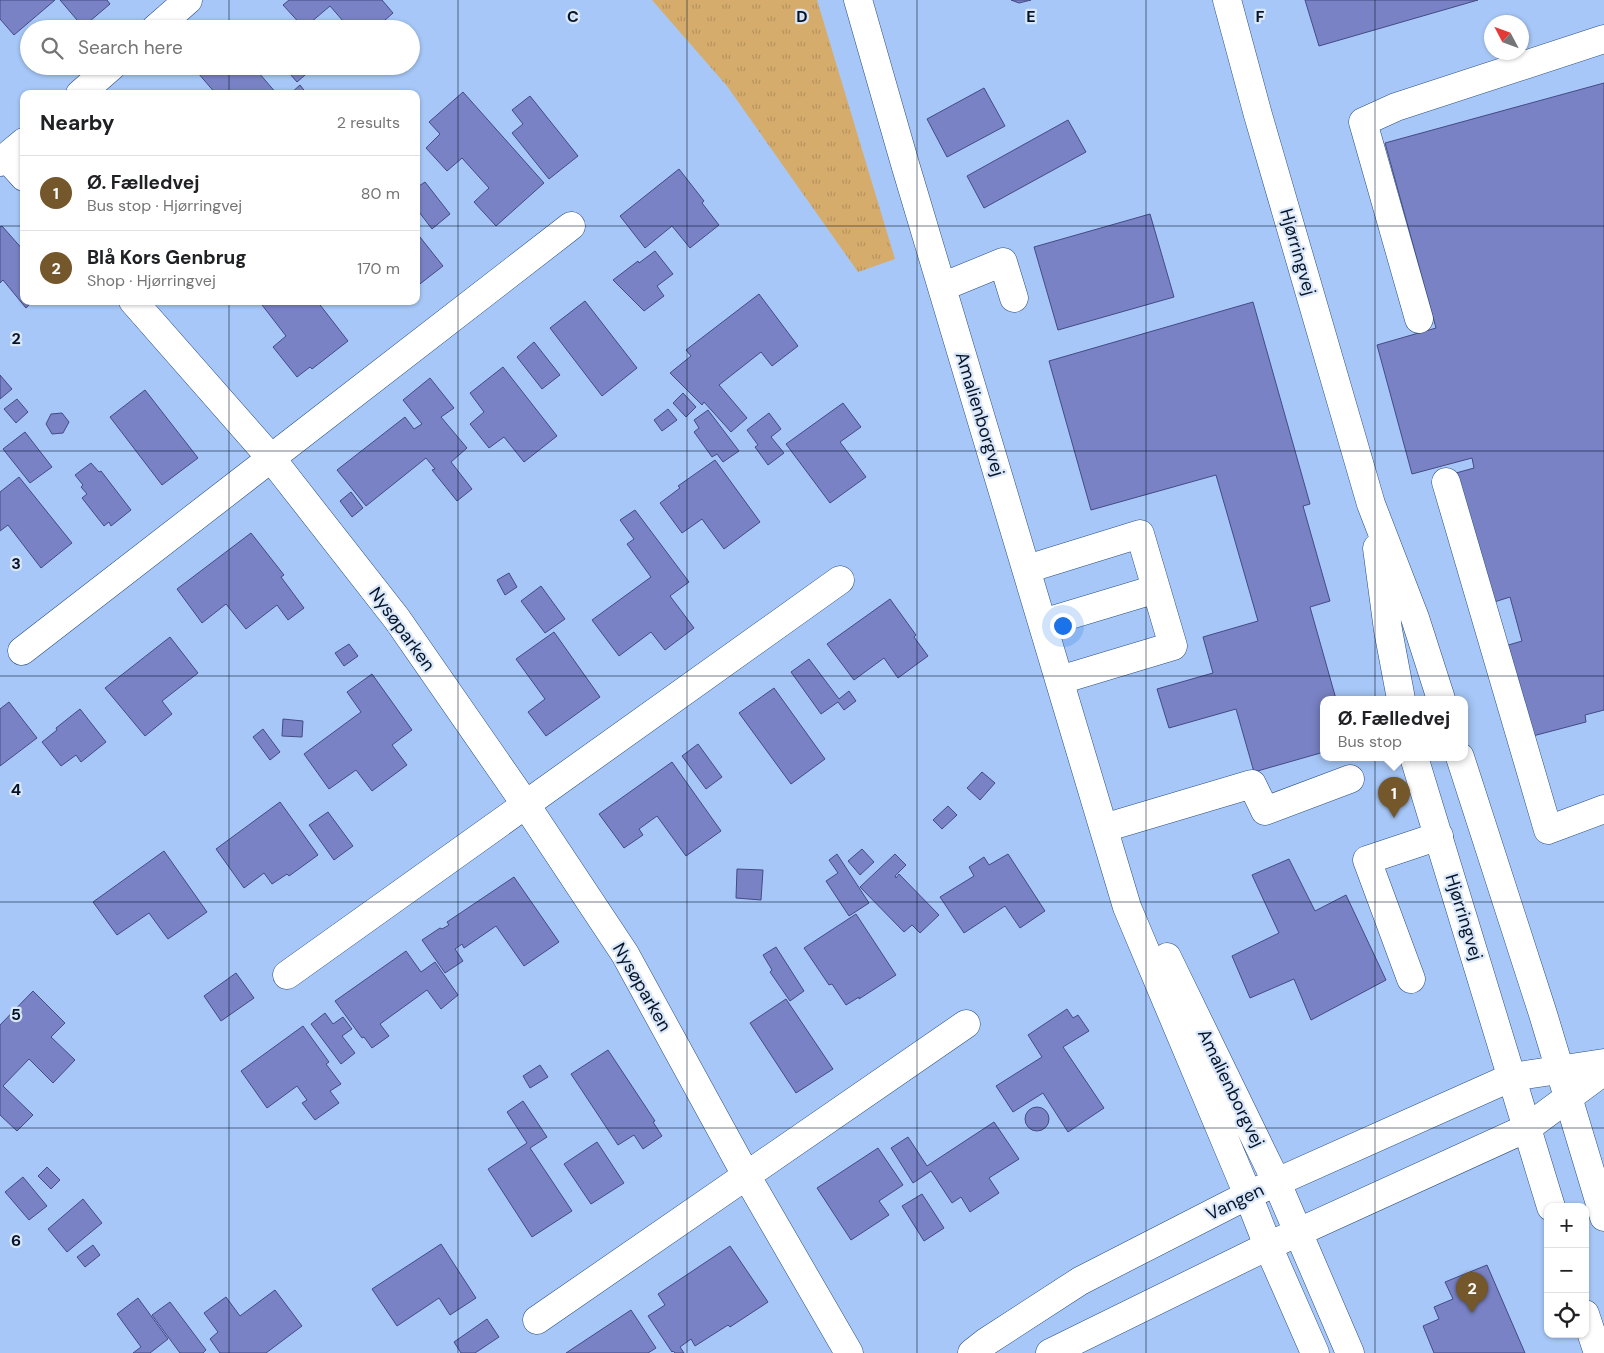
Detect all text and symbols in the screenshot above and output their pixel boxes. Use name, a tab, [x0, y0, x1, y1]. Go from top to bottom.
text: C	[567, 6, 579, 27]
text: D	[796, 6, 808, 27]
text: E	[1026, 6, 1036, 27]
text: F	[1256, 6, 1265, 27]
north arrow	[1484, 15, 1529, 60]
search box	[20, 20, 420, 75]
icon: search	[38, 34, 66, 62]
text: Search here	[78, 35, 183, 60]
text: Nearby	[40, 109, 114, 137]
text: 2 results	[337, 112, 400, 133]
text: Ø. Fælledvej	[87, 170, 199, 195]
text: 1	[53, 183, 59, 204]
text: 80 m	[361, 183, 400, 204]
text: Bus stop · Hjørringvej	[87, 195, 242, 216]
street label: Hjørringvej	[1274, 206, 1322, 298]
text: Blå Kors Genbrug	[87, 245, 247, 270]
text: 2	[51, 258, 61, 279]
text: 170 m	[357, 258, 400, 279]
text: Shop · Hjørringvej	[87, 270, 216, 291]
text: 2	[11, 328, 21, 349]
street label: Amalienborgvej	[950, 349, 1010, 479]
text: 3	[11, 553, 21, 574]
street label: Nysøparken	[363, 582, 441, 676]
your location	[1050, 613, 1076, 639]
popup	[1320, 696, 1468, 761]
text: Ø. Fælledvej	[1338, 706, 1450, 731]
text: Bus stop	[1338, 731, 1402, 752]
pin: 1	[1378, 777, 1410, 818]
text: 4	[11, 779, 21, 800]
street label: Hjørringvej	[1440, 871, 1488, 963]
street label: Nysøparken	[607, 938, 677, 1036]
text: 5	[11, 1004, 21, 1025]
street label: Amalienborgvej	[1192, 1025, 1270, 1151]
street label: Vangen	[1202, 1178, 1268, 1226]
map controls	[1544, 1203, 1589, 1338]
button: +	[1544, 1203, 1589, 1248]
text: 6	[11, 1230, 21, 1251]
button: −	[1544, 1248, 1589, 1293]
pin: 2	[1456, 1272, 1488, 1313]
button: locate	[1544, 1293, 1589, 1338]

